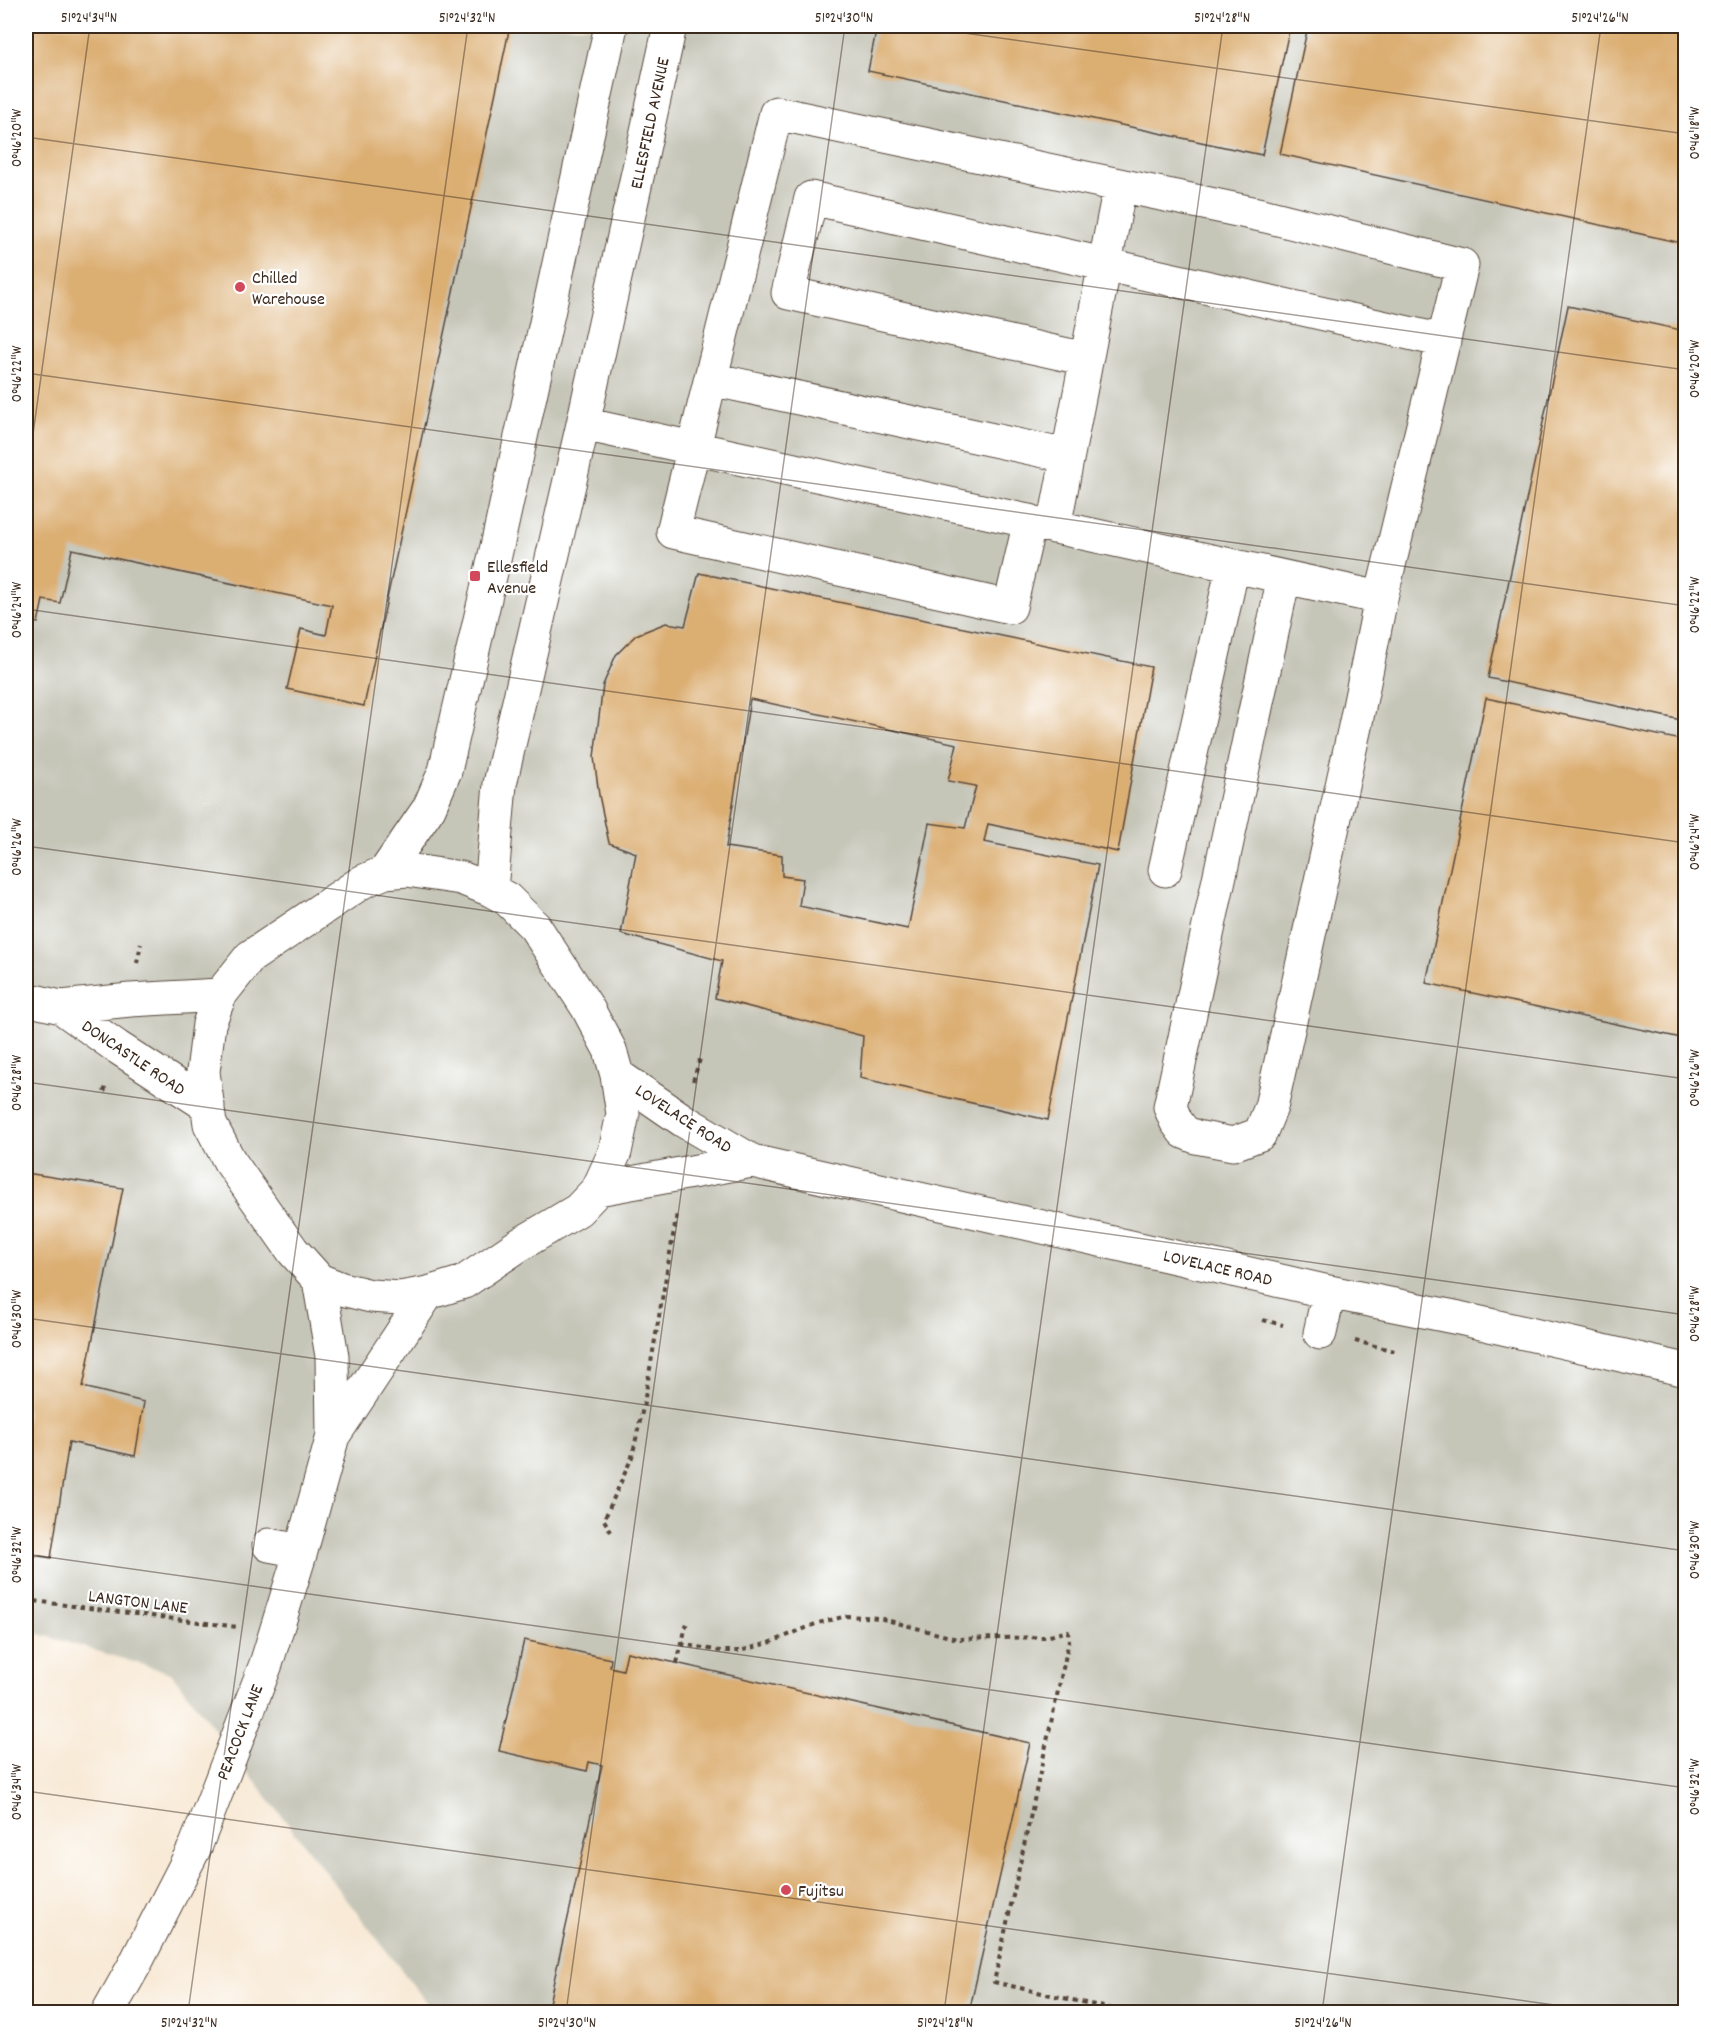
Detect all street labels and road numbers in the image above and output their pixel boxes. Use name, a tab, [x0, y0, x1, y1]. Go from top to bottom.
street label: ELLESFIELD AVENUE	[625, 55, 678, 192]
street label: DONCASTLE ROAD	[76, 1015, 189, 1103]
street label: LOVELACE ROAD	[629, 1079, 736, 1161]
street label: LOVELACE ROAD	[1160, 1245, 1274, 1294]
street label: LANGTON LANE	[87, 1585, 189, 1622]
street label: PEACOCK LANE	[212, 1681, 271, 1785]

